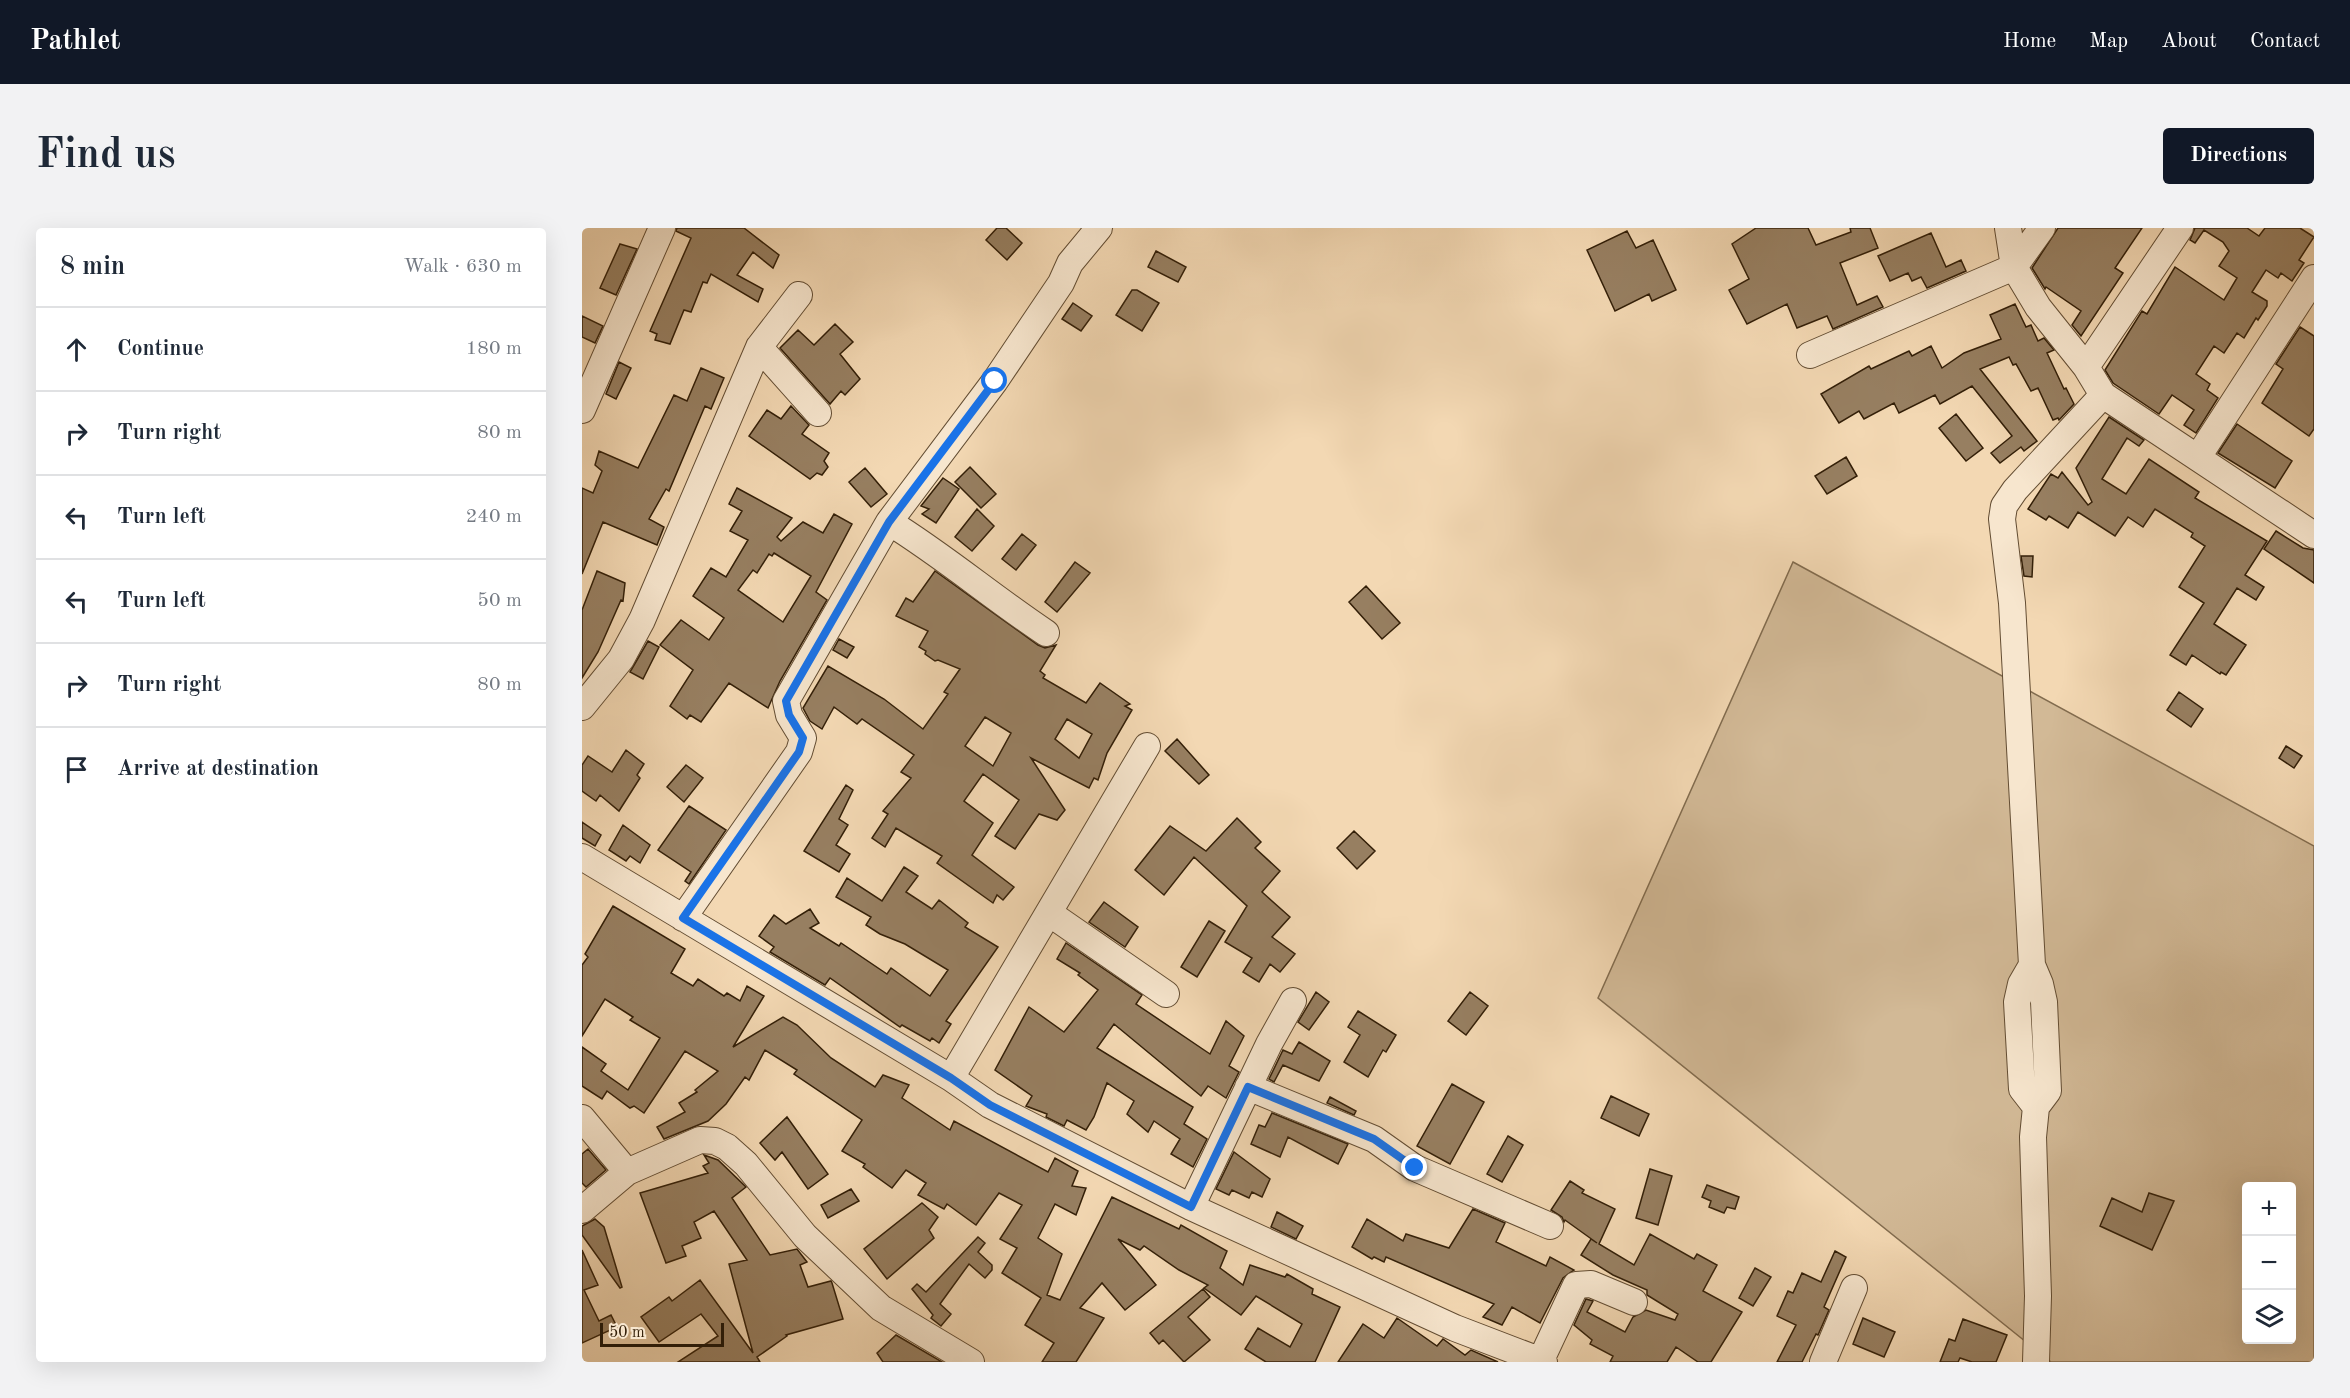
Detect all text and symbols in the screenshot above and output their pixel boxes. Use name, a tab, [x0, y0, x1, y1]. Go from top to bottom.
text: Pathlet	[30, 28, 121, 56]
text: Home	[2003, 31, 2056, 52]
text: Map	[2089, 31, 2128, 52]
text: About	[2161, 31, 2217, 52]
text: Contact	[2250, 31, 2320, 52]
button: Directions	[2163, 128, 2314, 184]
text: Find us	[36, 135, 175, 177]
text: 8 min	[60, 254, 125, 280]
text: Walk · 630 m	[403, 257, 522, 277]
icon: ahead	[60, 333, 93, 366]
text: Continue	[117, 338, 204, 360]
text: 180 m	[466, 339, 522, 359]
route start	[981, 367, 1007, 393]
icon: right	[60, 417, 93, 450]
text: Turn right	[117, 422, 221, 444]
text: 80 m	[477, 423, 522, 443]
icon: left	[60, 501, 93, 534]
text: Turn left	[117, 506, 206, 528]
text: 240 m	[466, 507, 522, 527]
icon: left	[60, 585, 93, 618]
text: Turn left	[117, 590, 206, 612]
text: 50 m	[477, 591, 522, 611]
icon: right	[60, 669, 93, 702]
text: Turn right	[117, 674, 221, 696]
text: 80 m	[477, 675, 522, 695]
icon: arrive	[60, 753, 93, 786]
text: Arrive at destination	[117, 758, 319, 780]
route end	[1401, 1154, 1427, 1180]
map controls	[2242, 1182, 2296, 1344]
button: +	[2242, 1182, 2296, 1236]
button: −	[2242, 1236, 2296, 1290]
button: layers	[2242, 1290, 2296, 1344]
scale bar	[600, 1320, 724, 1348]
text: 50 m	[609, 1325, 645, 1341]

